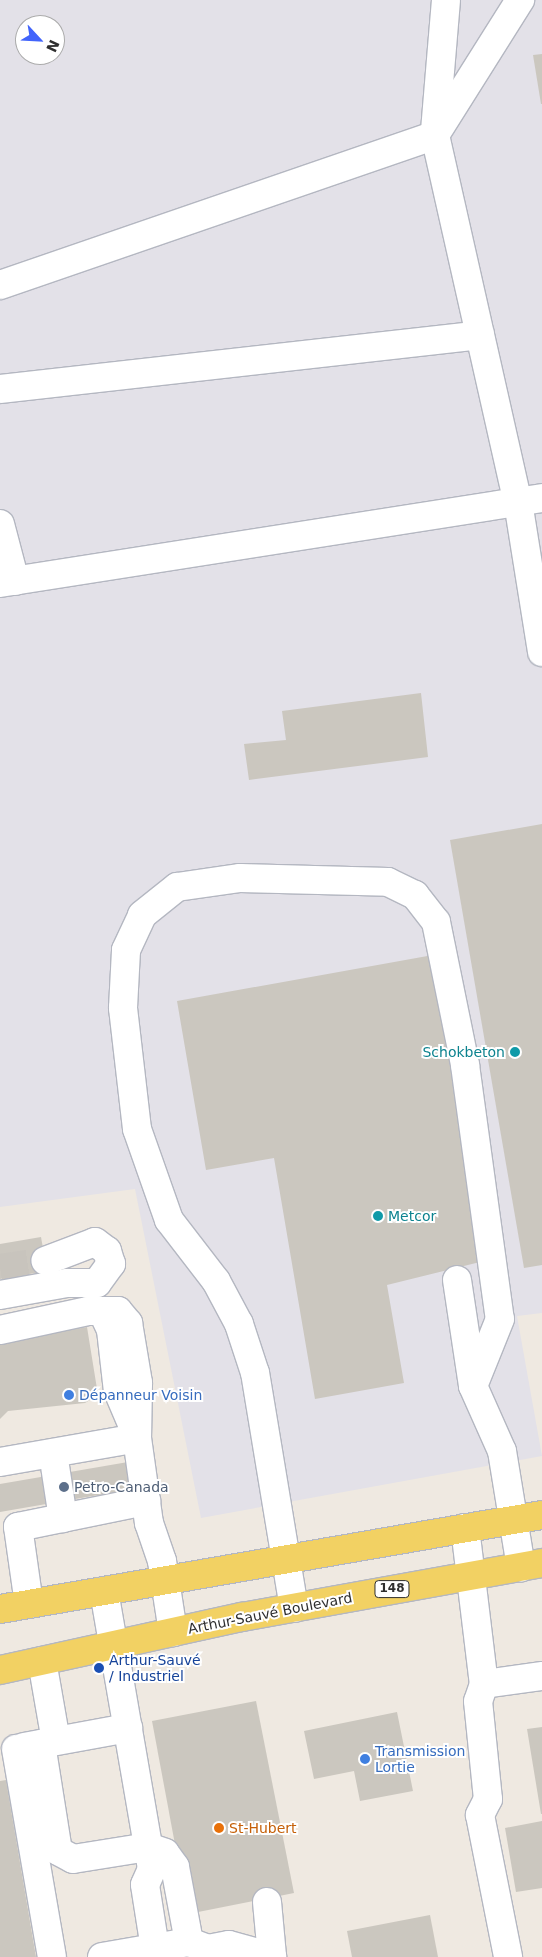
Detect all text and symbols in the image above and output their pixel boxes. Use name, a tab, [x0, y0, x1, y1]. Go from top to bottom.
north arrow	[15, 15, 65, 65]
text: N	[43, 37, 62, 55]
place label: Schokbeton	[422, 1044, 505, 1060]
marker: Schokbeton	[509, 1046, 521, 1058]
place label: Metcor	[388, 1208, 436, 1224]
marker: Metcor	[372, 1210, 384, 1222]
place label: Dépanneur Voisin	[79, 1387, 202, 1403]
marker: Dépanneur Voisin	[63, 1389, 75, 1401]
place label: Petro-Canada	[74, 1479, 169, 1495]
marker: Petro-Canada	[58, 1481, 70, 1493]
road number: 148	[373, 1580, 411, 1598]
street label: Arthur-Sauvé Boulevard	[186, 1589, 354, 1637]
place label: Arthur-Sauvé / Industriel	[109, 1652, 201, 1684]
marker: Arthur-Sauvé / Industriel	[93, 1662, 105, 1674]
place label: Transmission Lortie	[375, 1743, 465, 1775]
marker: Transmission Lortie	[359, 1753, 371, 1765]
place label: St-Hubert	[229, 1820, 297, 1836]
marker: St-Hubert	[213, 1822, 225, 1834]

